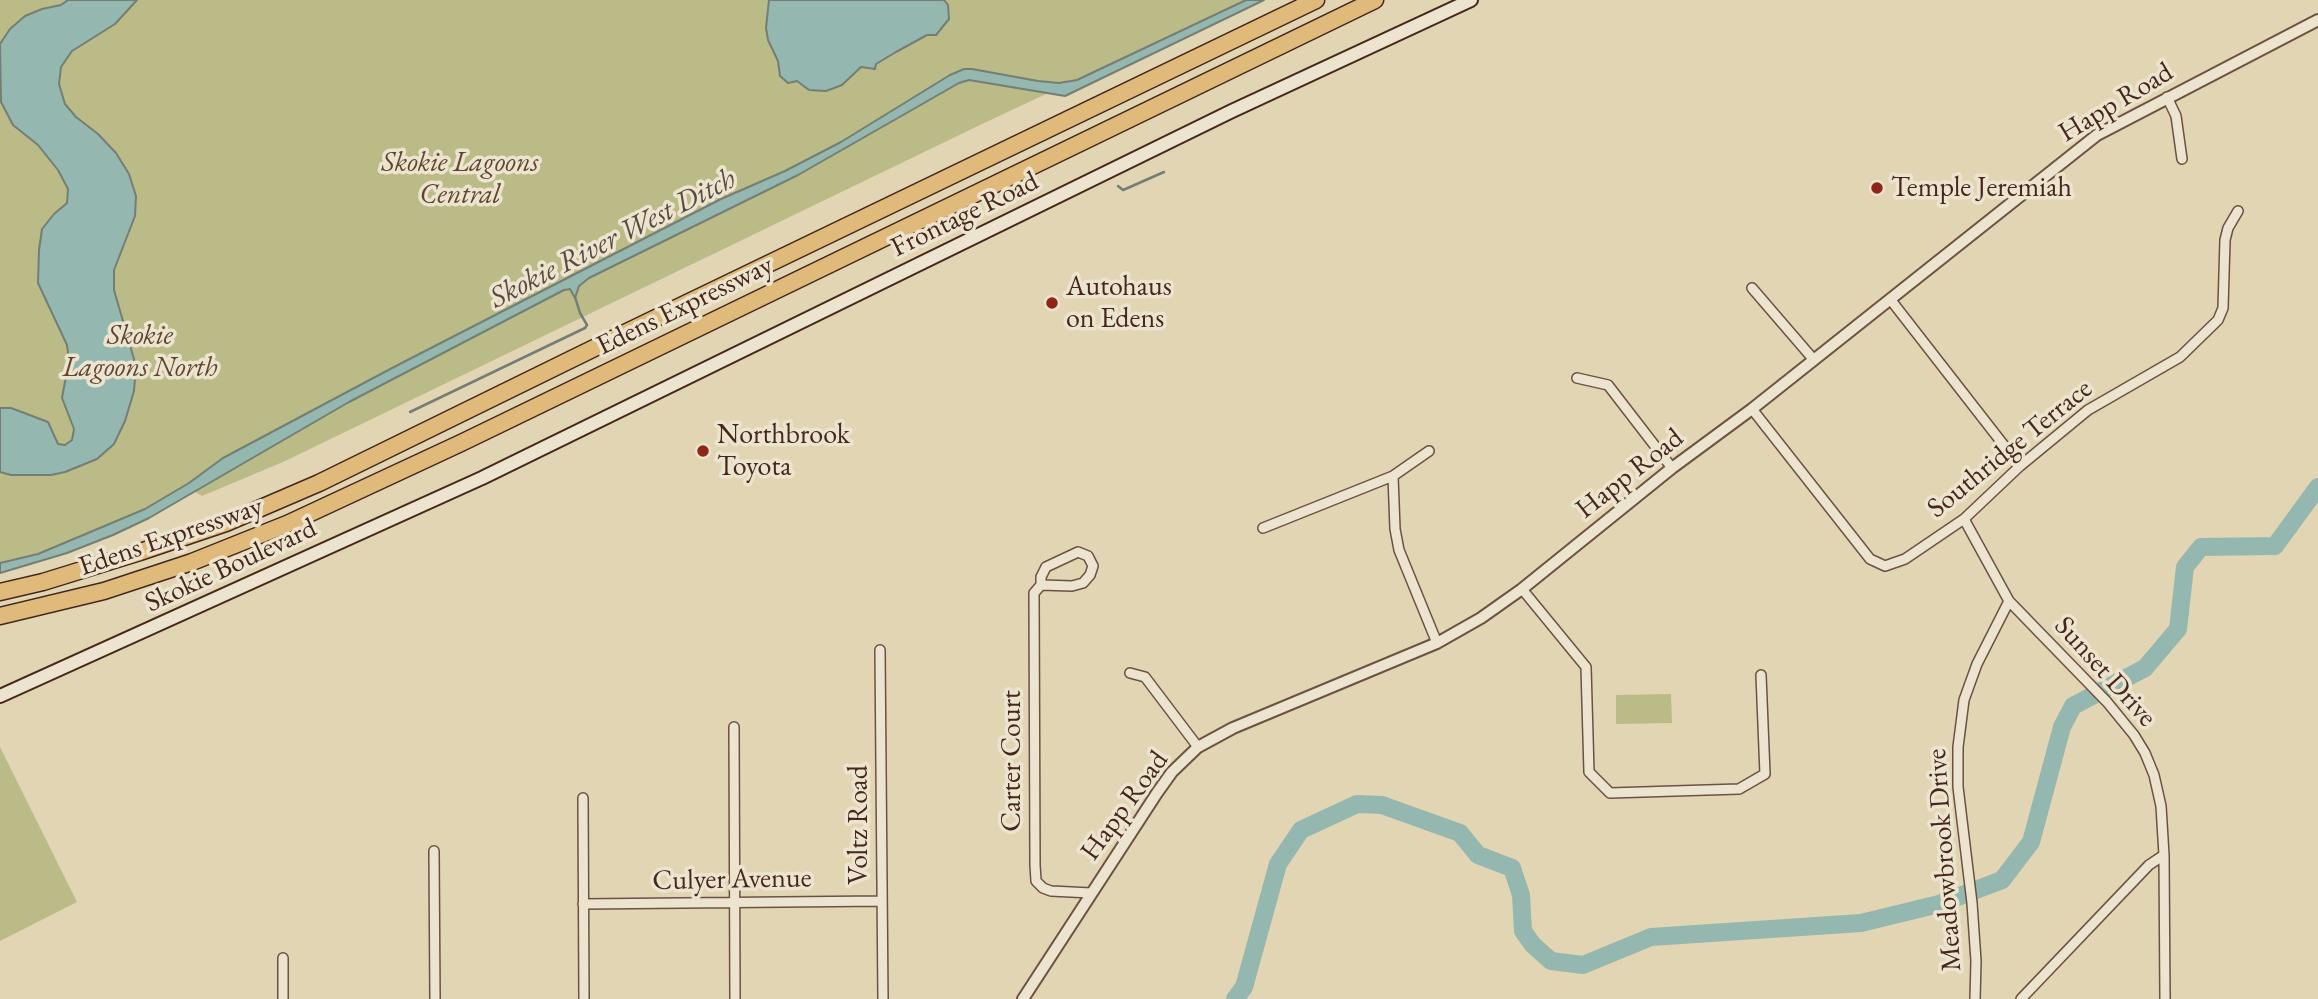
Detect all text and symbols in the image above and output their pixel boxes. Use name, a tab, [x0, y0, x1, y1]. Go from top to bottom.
street label: Happ Road	[2053, 56, 2179, 150]
park label: Skokie Lagoons Central	[382, 146, 538, 212]
water label: Skokie River West Ditch	[484, 161, 742, 317]
street label: Frontage Road	[886, 165, 1044, 265]
place label: Temple Jeremiah	[1891, 171, 2072, 205]
marker: Temple Jeremiah	[1869, 180, 1885, 196]
street label: Edens Expressway	[591, 249, 779, 363]
place label: Autohaus on Edens	[1066, 270, 1172, 336]
marker: Autohaus on Edens	[1044, 295, 1060, 311]
park label: Skokie Lagoons North	[62, 319, 218, 385]
street label: Southridge Terrace	[1921, 372, 2099, 526]
place label: Northbrook Toyota	[717, 418, 850, 484]
street label: Happ Road	[1570, 422, 1690, 526]
marker: Northbrook Toyota	[695, 443, 711, 459]
street label: Edens Expressway	[75, 490, 267, 584]
street label: Skokie Boulevard	[140, 512, 322, 620]
street label: Sunset Drive	[2047, 610, 2163, 734]
street label: Carter Court	[995, 690, 1029, 832]
street label: Happ Road	[1074, 745, 1176, 867]
street label: Meadowbrook Drive	[1920, 748, 1970, 972]
street label: Voltz Road	[842, 765, 876, 885]
street label: Culyer Avenue	[652, 862, 812, 898]

